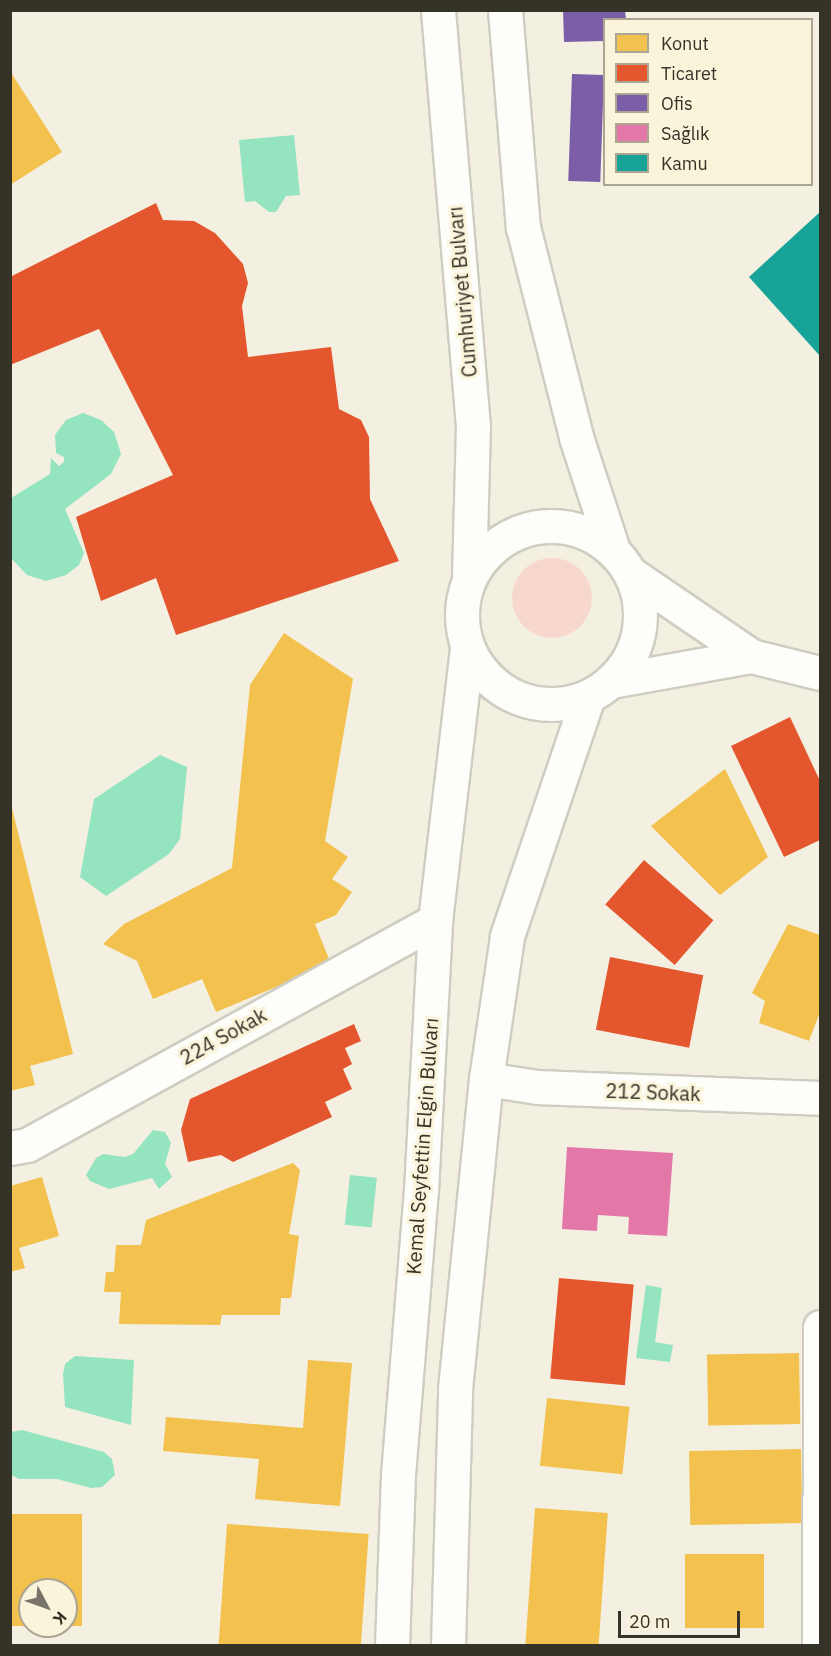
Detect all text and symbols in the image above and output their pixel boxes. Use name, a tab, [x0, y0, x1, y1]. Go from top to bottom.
legend	[603, 18, 813, 186]
text: Konut	[661, 32, 709, 55]
text: Ticaret	[661, 62, 717, 85]
text: Ofis	[661, 92, 693, 115]
text: Sağlık	[661, 122, 710, 145]
text: Kamu	[661, 152, 708, 175]
street label: Cumhuriyet Bulvarı	[443, 206, 481, 378]
street label: 224 Sokak	[176, 1002, 270, 1070]
street label: Kemal Seyfettin Elgin Bulvarı	[401, 1017, 443, 1275]
street label: 212 Sokak	[605, 1078, 701, 1106]
north arrow	[18, 1578, 78, 1638]
scale bar	[621, 1599, 742, 1637]
text: K	[49, 1608, 71, 1629]
text: 20 m	[629, 1610, 671, 1633]

